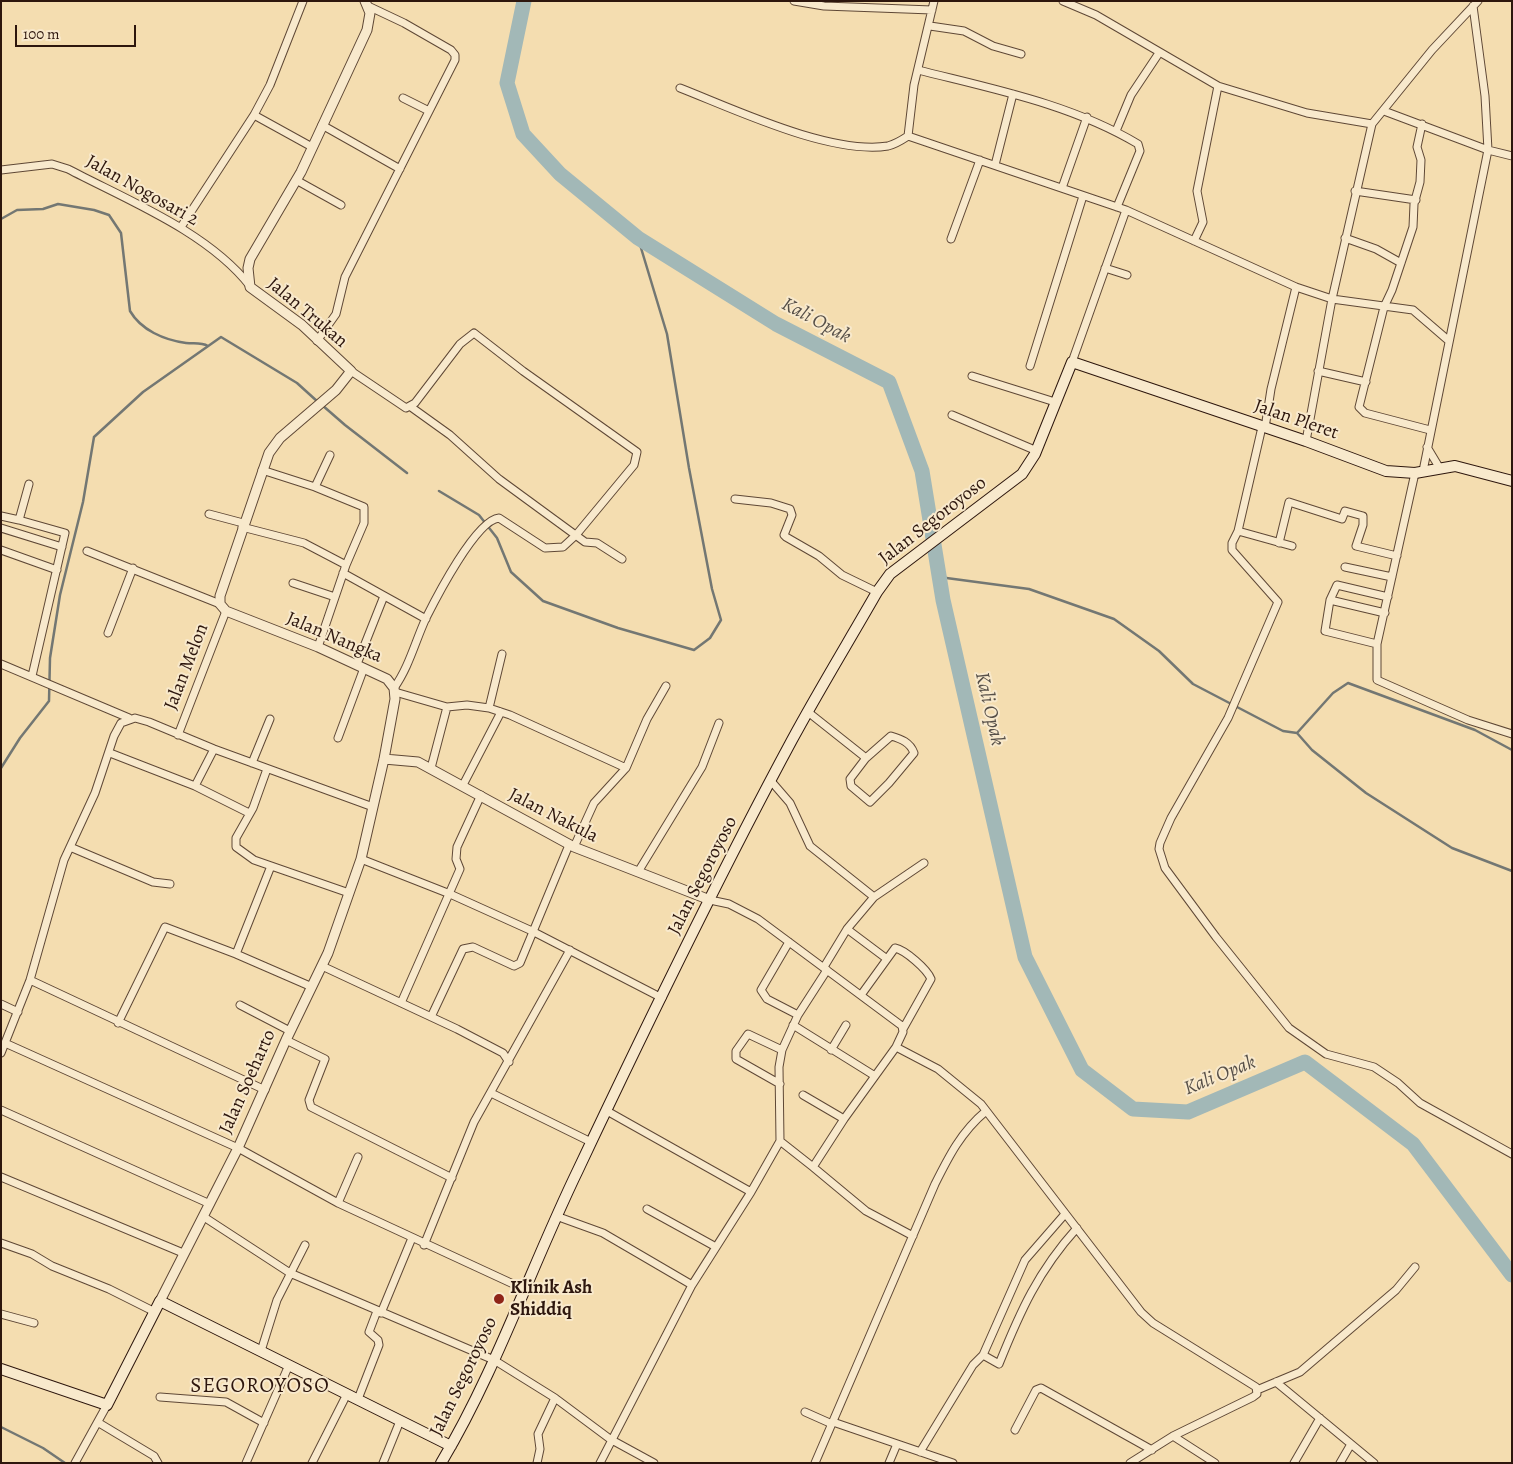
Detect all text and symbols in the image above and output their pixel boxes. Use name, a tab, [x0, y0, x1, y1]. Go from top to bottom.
scale bar	[18, 15, 139, 47]
text: 100 m	[23, 24, 60, 44]
street label: Jalan Nogosari 2	[81, 151, 203, 231]
street label: Jalan Trukan	[262, 273, 352, 353]
water label: Kali Opak	[777, 293, 855, 349]
street label: Jalan Pleret	[1251, 395, 1341, 445]
street label: Jalan Segoroyoso	[875, 472, 991, 570]
street label: Jalan Nangka	[283, 608, 385, 668]
street label: Jalan Melon	[160, 620, 214, 714]
water label: Kali Opak	[969, 670, 1009, 748]
street label: Jalan Nakula	[504, 784, 602, 848]
street label: Jalan Segoroyoso	[663, 813, 743, 939]
street label: Jalan Soeharto	[215, 1026, 281, 1138]
water label: Kali Opak	[1181, 1051, 1259, 1101]
place label: Klinik Ash Shiddiq	[510, 1277, 592, 1321]
marker: Klinik Ash Shiddiq	[492, 1292, 506, 1306]
street label: Jalan Segoroyoso	[425, 1314, 503, 1440]
district label: SEGOROYOSO	[189, 1374, 331, 1400]

